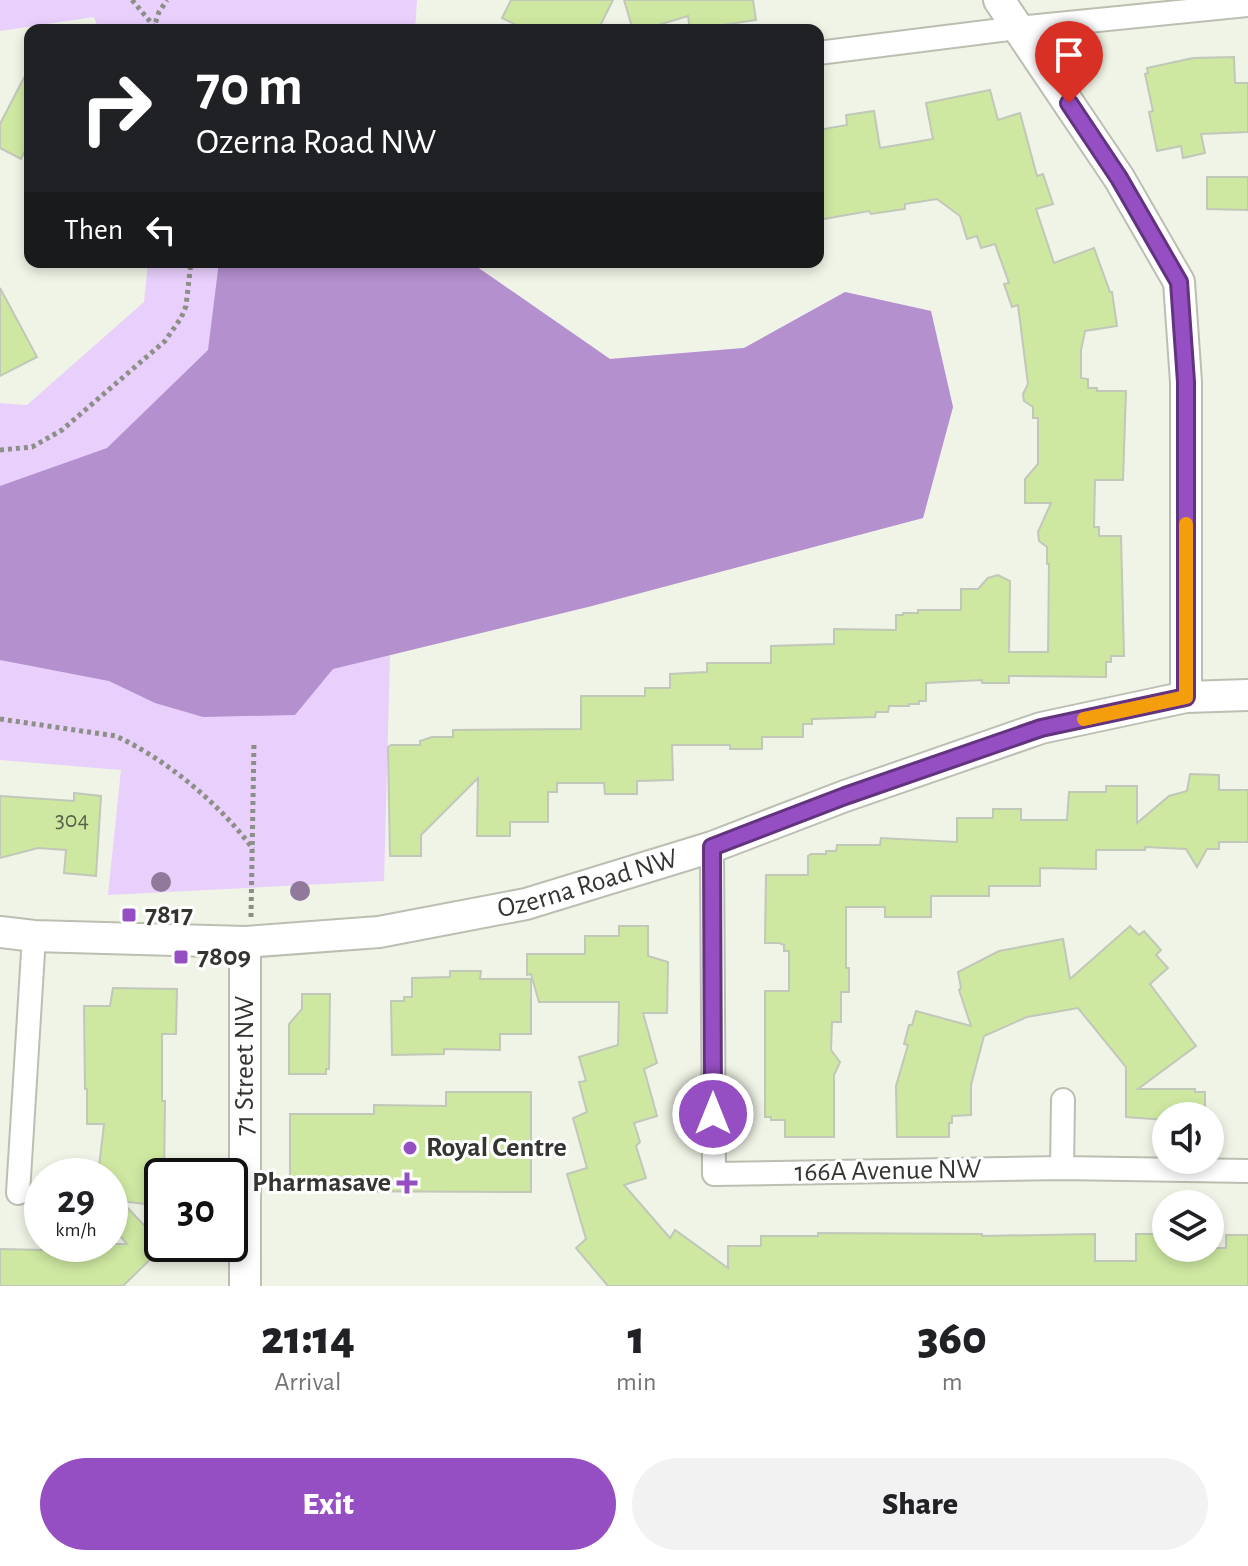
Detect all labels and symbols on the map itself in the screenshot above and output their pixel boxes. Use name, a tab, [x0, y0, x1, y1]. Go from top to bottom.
pin	[1035, 21, 1103, 103]
house number: 304	[55, 808, 89, 832]
street label: Ozerna Road NW	[495, 844, 681, 923]
place label: 7817	[145, 901, 193, 929]
marker: 7817	[120, 906, 138, 924]
place label: 7809	[197, 943, 251, 971]
marker: 7809	[172, 948, 190, 966]
street label: 71 Street NW	[231, 996, 259, 1136]
position arrow	[671, 1072, 755, 1156]
place label: Royal Centre	[426, 1134, 567, 1162]
marker: Royal Centre	[401, 1139, 419, 1157]
street label: 166A Avenue NW	[794, 1155, 982, 1187]
speed limit sign: 30	[144, 1158, 248, 1262]
place label: Pharmasave	[252, 1169, 391, 1197]
marker: Pharmasave	[398, 1174, 416, 1192]

